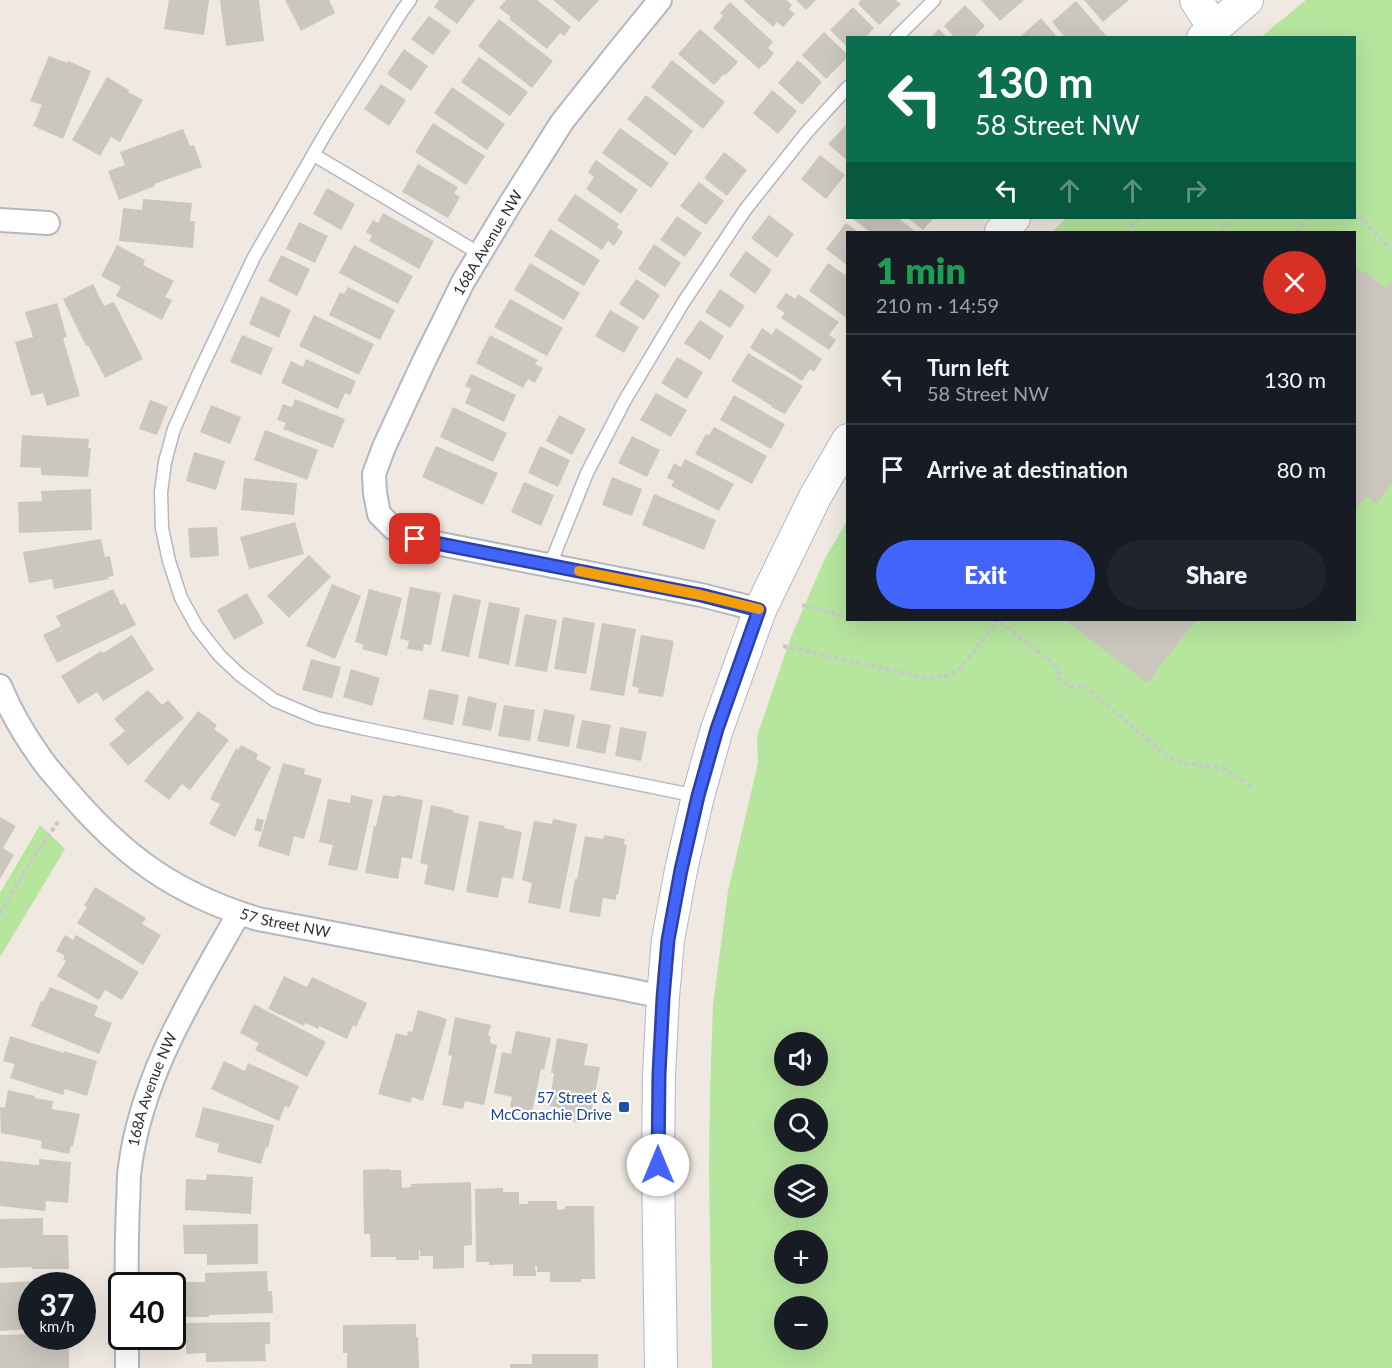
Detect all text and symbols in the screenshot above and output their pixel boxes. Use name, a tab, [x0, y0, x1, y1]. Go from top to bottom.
text: 130 m	[975, 57, 1093, 107]
icon: left	[876, 60, 954, 138]
text: 58 Street NW	[975, 108, 1140, 141]
icon: left	[990, 174, 1023, 207]
icon: ahead	[1053, 174, 1086, 207]
icon: ahead	[1116, 174, 1149, 207]
icon: right	[1179, 174, 1212, 207]
street label: 168A Avenue NW	[449, 186, 526, 298]
text: 1 min	[876, 248, 966, 292]
button: close	[1263, 251, 1326, 314]
text: 210 m · 14:59	[876, 293, 999, 317]
text: Turn left	[927, 354, 1009, 381]
icon: left	[876, 363, 909, 396]
text: 130 m	[1264, 366, 1326, 393]
text: 58 Street NW	[927, 381, 1049, 405]
icon: arrive	[876, 453, 909, 486]
text: Arrive at destination	[927, 456, 1128, 483]
text: 80 m	[1277, 456, 1326, 483]
pin	[389, 513, 440, 564]
icon: arrive	[398, 522, 431, 555]
button: Exit	[876, 540, 1095, 609]
button: Share	[1107, 540, 1326, 609]
street label: 57 Street NW	[238, 904, 332, 941]
street label: 168A Avenue NW	[124, 1029, 180, 1148]
map controls	[774, 1032, 828, 1350]
button: sound	[774, 1032, 828, 1086]
place label: 57 Street & McConachie Drive	[490, 1088, 612, 1123]
button: search	[774, 1098, 828, 1152]
marker: 57 Street & McConachie Drive	[617, 1100, 631, 1114]
position arrow	[626, 1133, 690, 1197]
button: layers	[774, 1164, 828, 1218]
button: +	[774, 1230, 828, 1284]
speed limit sign: 40	[108, 1272, 186, 1350]
text: 37	[40, 1286, 74, 1322]
button: −	[774, 1296, 828, 1350]
text: km/h	[39, 1317, 75, 1335]

